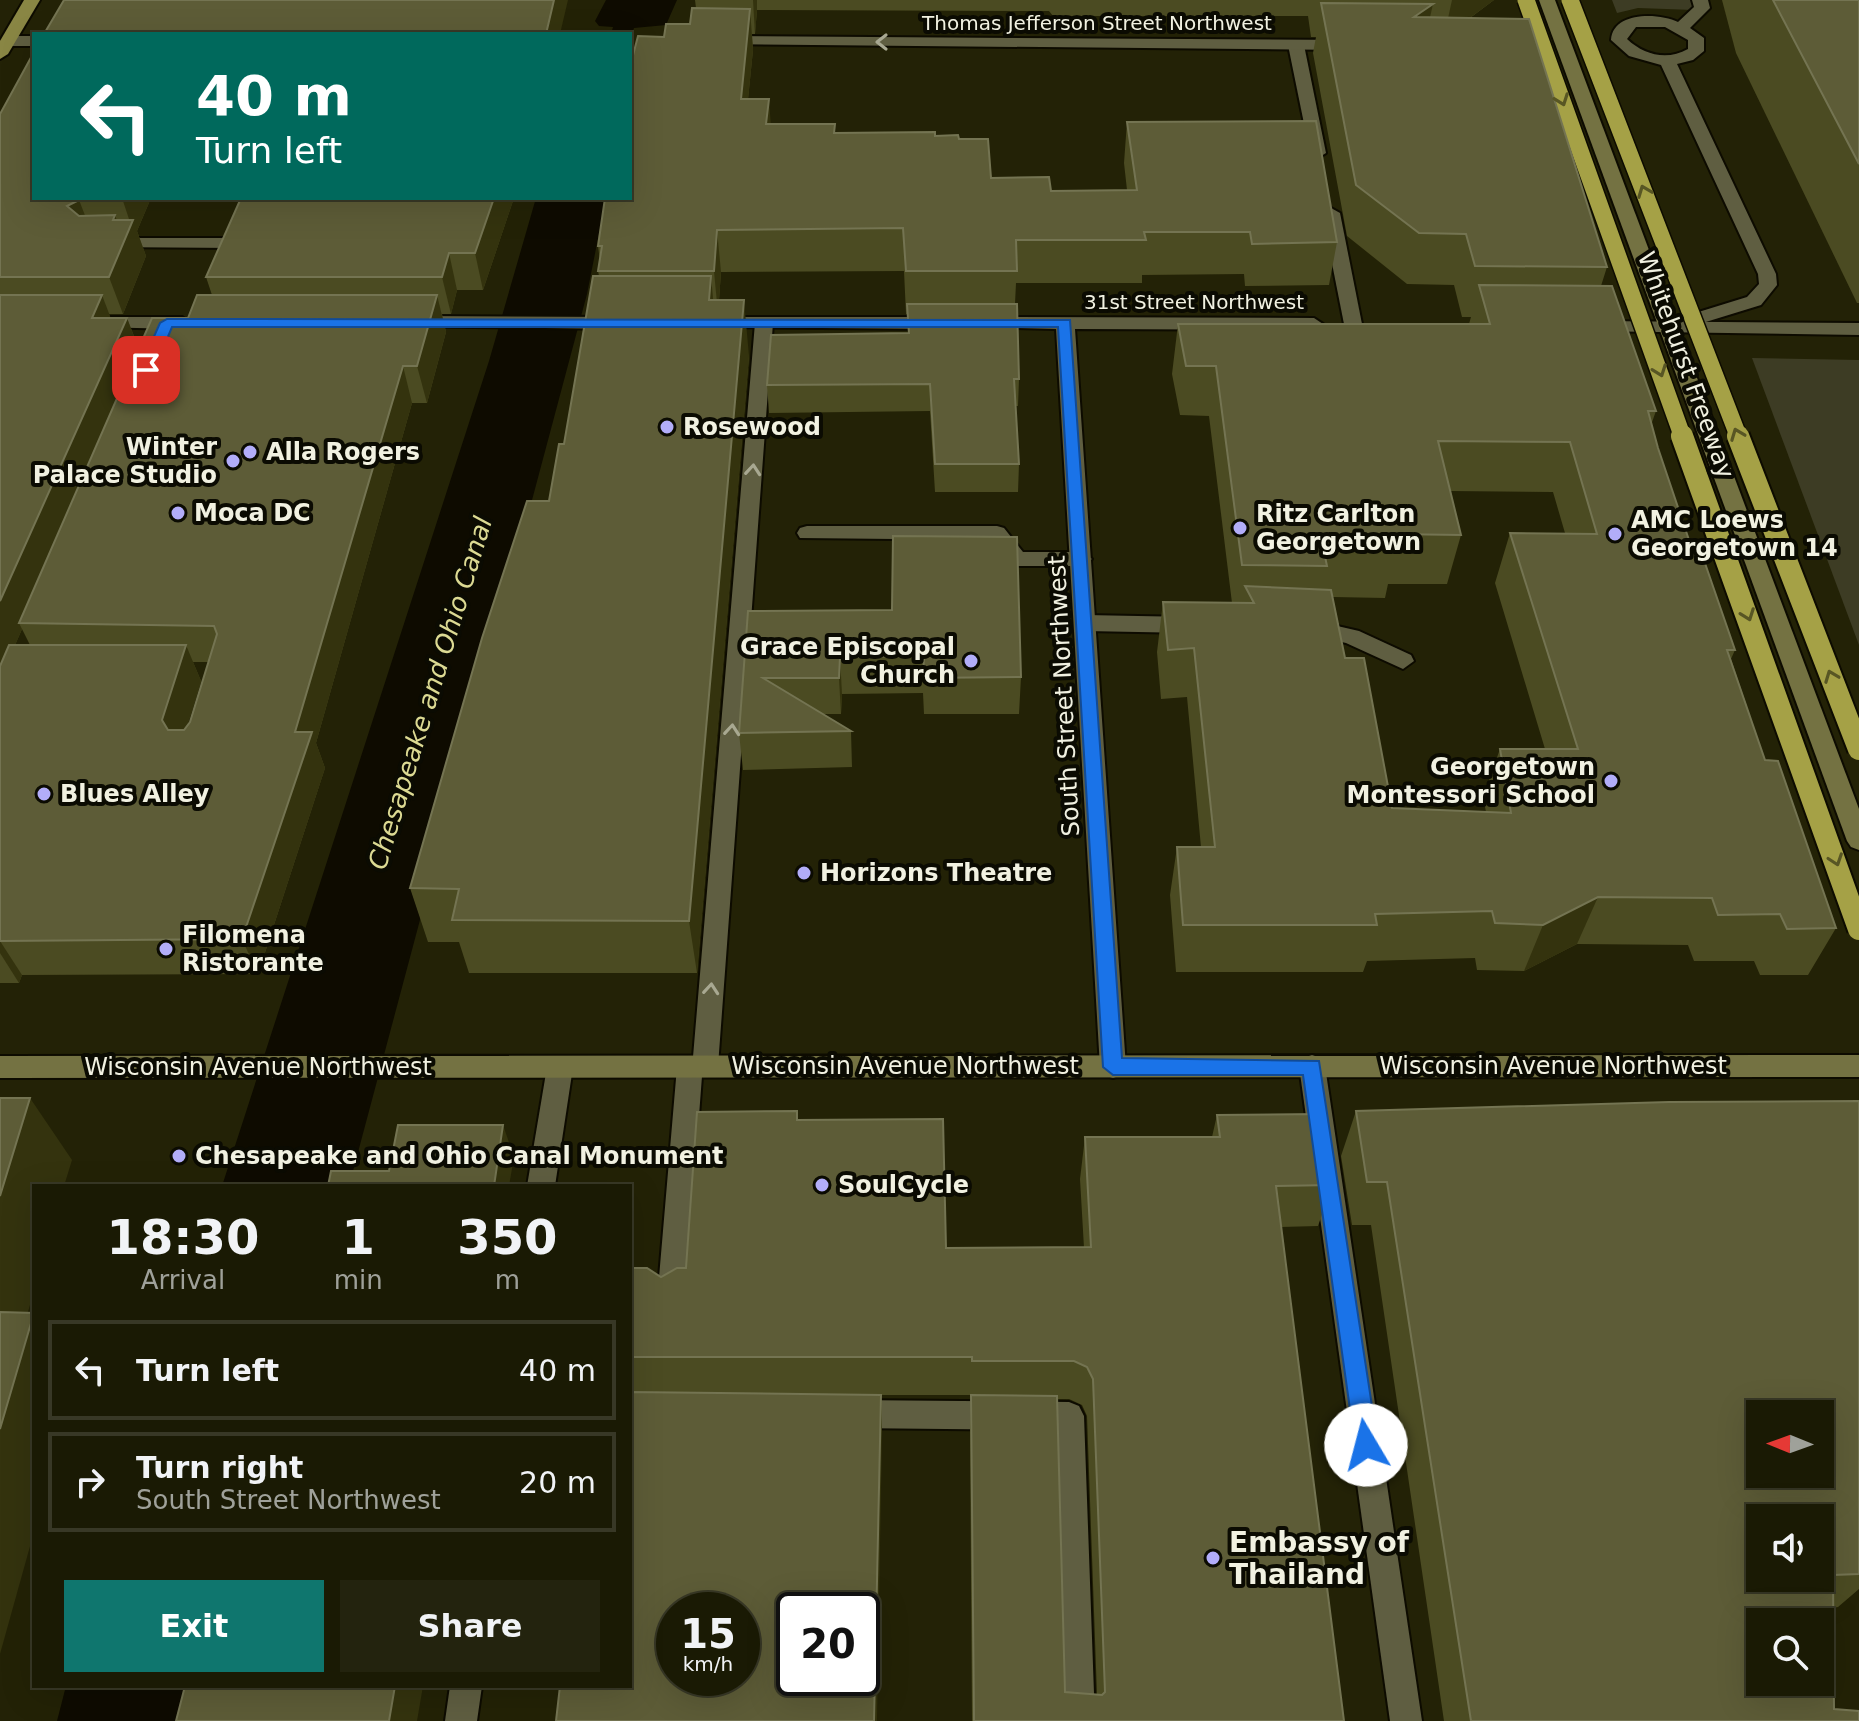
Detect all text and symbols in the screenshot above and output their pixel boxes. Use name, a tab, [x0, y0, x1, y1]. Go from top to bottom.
street label: Thomas Jefferson Street Northwest	[921, 11, 1272, 35]
one-way arrow	[875, 33, 888, 51]
text: 40 m	[196, 63, 352, 128]
icon: left	[64, 64, 168, 168]
one-way arrow	[1553, 92, 1569, 106]
text: Turn left	[196, 130, 342, 171]
one-way arrow	[1637, 185, 1654, 199]
street label: Whitehurst Freeway	[1632, 248, 1740, 482]
street label: 31st Street Northwest	[1084, 290, 1304, 314]
pin	[112, 336, 180, 404]
icon: arrive	[124, 348, 168, 392]
one-way arrow	[1650, 363, 1667, 377]
place label: Rosewood	[683, 413, 821, 441]
marker: Rosewood	[658, 418, 676, 436]
one-way arrow	[1730, 428, 1747, 442]
place label: Winter Palace Studio	[33, 433, 217, 489]
place label: Alla Rogers	[266, 438, 420, 466]
marker: Alla Rogers	[241, 443, 259, 461]
marker: Winter Palace Studio	[224, 452, 242, 470]
one-way arrow	[744, 463, 761, 476]
place label: Moca DC	[194, 499, 311, 527]
place label: Ritz Carlton Georgetown	[1256, 500, 1421, 556]
marker: Moca DC	[169, 504, 187, 522]
place label: AMC Loews Georgetown 14	[1631, 506, 1838, 562]
water label: Chesapeake and Ohio Canal	[362, 512, 498, 873]
marker: Ritz Carlton Georgetown	[1231, 519, 1249, 537]
marker: AMC Loews Georgetown 14	[1606, 525, 1624, 543]
street label: South Street Northwest	[1043, 555, 1085, 837]
one-way arrow	[1739, 607, 1755, 621]
place label: Grace Episcopal Church	[740, 633, 955, 689]
marker: Grace Episcopal Church	[962, 652, 980, 670]
one-way arrow	[1824, 670, 1841, 684]
one-way arrow	[723, 723, 740, 736]
place label: Georgetown Montessori School	[1347, 753, 1595, 809]
marker: Georgetown Montessori School	[1602, 772, 1620, 790]
place label: Blues Alley	[60, 780, 210, 808]
marker: Blues Alley	[35, 785, 53, 803]
one-way arrow	[1826, 852, 1842, 866]
place label: Horizons Theatre	[820, 859, 1052, 887]
marker: Horizons Theatre	[795, 864, 813, 882]
place label: Filomena Ristorante	[182, 921, 324, 977]
marker: Filomena Ristorante	[157, 940, 175, 958]
one-way arrow	[702, 982, 719, 995]
street label: Wisconsin Avenue Northwest	[731, 1052, 1079, 1080]
street label: Wisconsin Avenue Northwest	[1379, 1052, 1727, 1080]
street label: Wisconsin Avenue Northwest	[84, 1053, 432, 1081]
place label: Chesapeake and Ohio Canal Monument	[195, 1142, 724, 1170]
marker: Chesapeake and Ohio Canal Monument	[170, 1147, 188, 1165]
place label: SoulCycle	[838, 1171, 969, 1199]
marker: SoulCycle	[813, 1176, 831, 1194]
text: 18:30	[106, 1209, 259, 1265]
text: 1	[342, 1209, 375, 1265]
text: 350	[457, 1209, 557, 1265]
text: Arrival	[141, 1265, 225, 1295]
text: min	[334, 1265, 383, 1295]
text: m	[495, 1265, 520, 1295]
icon: left	[68, 1348, 112, 1392]
text: Turn left	[136, 1353, 279, 1388]
text: 40 m	[519, 1353, 596, 1388]
north arrow	[1746, 1400, 1834, 1488]
map controls	[1746, 1400, 1834, 1696]
position arrow	[1324, 1403, 1408, 1487]
text: Turn right	[136, 1450, 303, 1485]
icon: right	[68, 1460, 112, 1504]
text: 20 m	[519, 1465, 596, 1500]
text: South Street Northwest	[136, 1485, 441, 1515]
button: sound	[1746, 1504, 1834, 1592]
place label: Embassy of Thailand	[1229, 1526, 1410, 1591]
marker: Embassy of Thailand	[1204, 1549, 1222, 1567]
button: Exit	[64, 1580, 324, 1672]
button: Share	[340, 1580, 600, 1672]
speed limit sign: 20	[776, 1592, 880, 1696]
button: search	[1746, 1608, 1834, 1696]
text: 15	[680, 1611, 736, 1657]
text: km/h	[683, 1652, 733, 1676]

